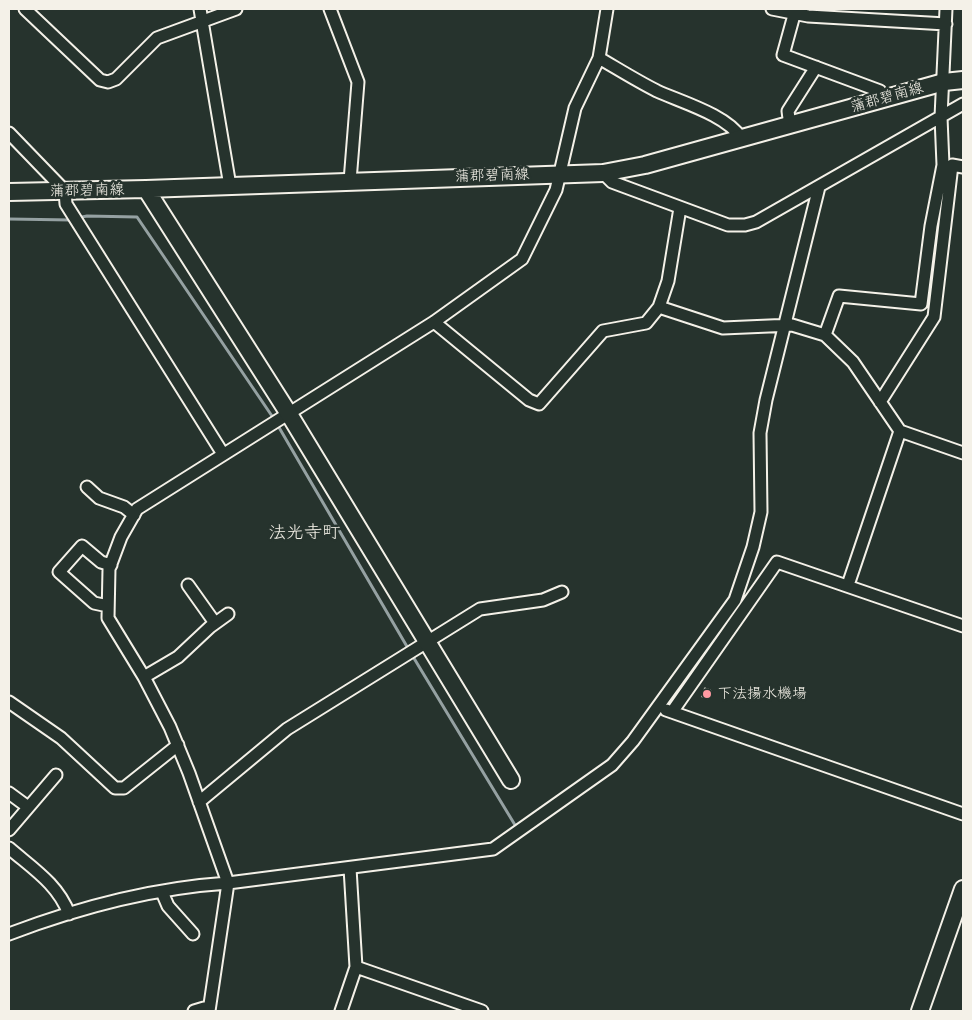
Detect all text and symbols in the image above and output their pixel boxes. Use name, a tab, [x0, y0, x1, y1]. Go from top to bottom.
street label: 蒲郡碧南線	[848, 79, 926, 117]
street label: 蒲郡碧南線	[454, 166, 530, 186]
street label: 蒲郡碧南線	[49, 181, 125, 201]
district label: 法光寺町	[268, 522, 340, 544]
place label: 下法揚水機場	[717, 685, 807, 703]
marker: 下法揚水機場	[701, 688, 713, 700]

